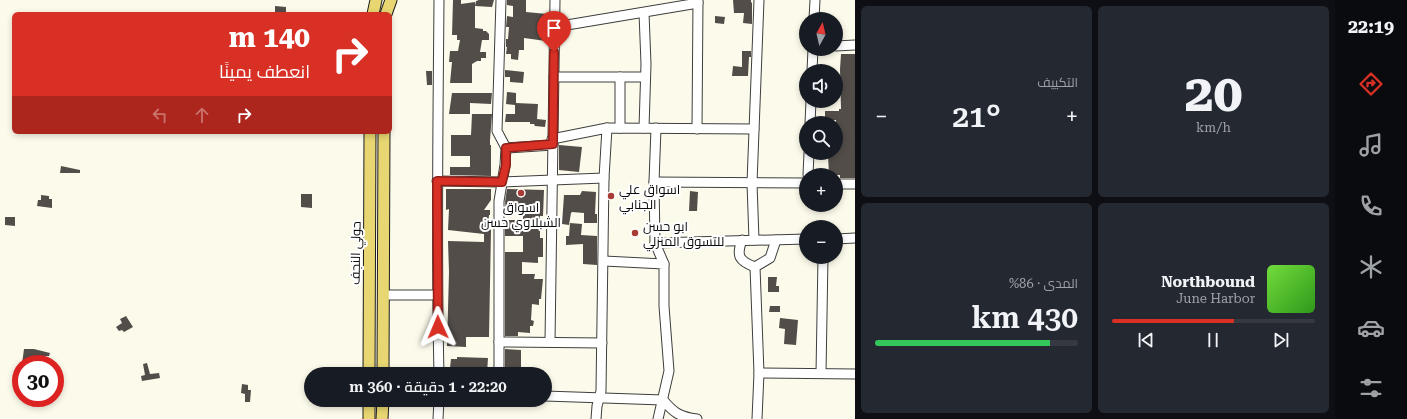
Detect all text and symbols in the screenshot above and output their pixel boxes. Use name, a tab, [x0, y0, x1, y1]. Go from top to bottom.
pin	[537, 11, 571, 52]
north arrow	[799, 12, 843, 56]
map controls	[799, 12, 843, 264]
text: 22:19	[1348, 16, 1394, 37]
icon: arrive	[543, 17, 565, 39]
text: 140 m	[229, 21, 310, 54]
icon: right	[324, 28, 376, 80]
text: انعطف يمينًا	[219, 61, 310, 82]
text: 20	[1184, 63, 1243, 124]
button: sound	[799, 64, 843, 108]
icon: directions	[1357, 70, 1385, 98]
text: التكييف	[1037, 75, 1078, 90]
text: 21°	[952, 99, 1001, 134]
icon: left	[149, 104, 171, 126]
icon: ahead	[191, 104, 213, 126]
icon: right	[233, 104, 255, 126]
text: −	[875, 104, 887, 129]
text: +	[1066, 104, 1078, 129]
button: search	[799, 116, 843, 160]
text: km/h	[1196, 120, 1231, 135]
icon: music	[1357, 131, 1385, 159]
button: +	[799, 168, 843, 212]
place label: اسواق علي الجنابي	[619, 182, 680, 215]
marker: اسواق الشبلاوي حسن	[516, 188, 526, 198]
marker: اسواق علي الجنابي	[606, 191, 616, 201]
icon: phone	[1357, 192, 1385, 220]
place label: اسواق الشبلاوي حسن	[481, 200, 561, 233]
place label: ابو حسن للتسوق المنزلي	[643, 219, 724, 252]
button: −	[799, 220, 843, 264]
street label: حولي النجف	[347, 221, 367, 285]
marker: ابو حسن للتسوق المنزلي	[630, 228, 640, 238]
icon: climate	[1357, 253, 1385, 281]
text: Northbound	[1161, 273, 1255, 291]
text: المدى · 86%	[1009, 276, 1078, 291]
text: June Harbor	[1176, 291, 1255, 306]
text: 430 km	[971, 300, 1078, 335]
position arrow	[417, 306, 459, 348]
icon: car	[1357, 314, 1385, 342]
icon: previous	[1135, 329, 1157, 351]
icon: pause	[1202, 329, 1224, 351]
icon: next	[1270, 329, 1292, 351]
speed limit sign: 30	[12, 355, 64, 407]
icon: filters	[1357, 374, 1385, 402]
text: 22:20 · 1 دقيقة · 360 m	[349, 378, 507, 396]

